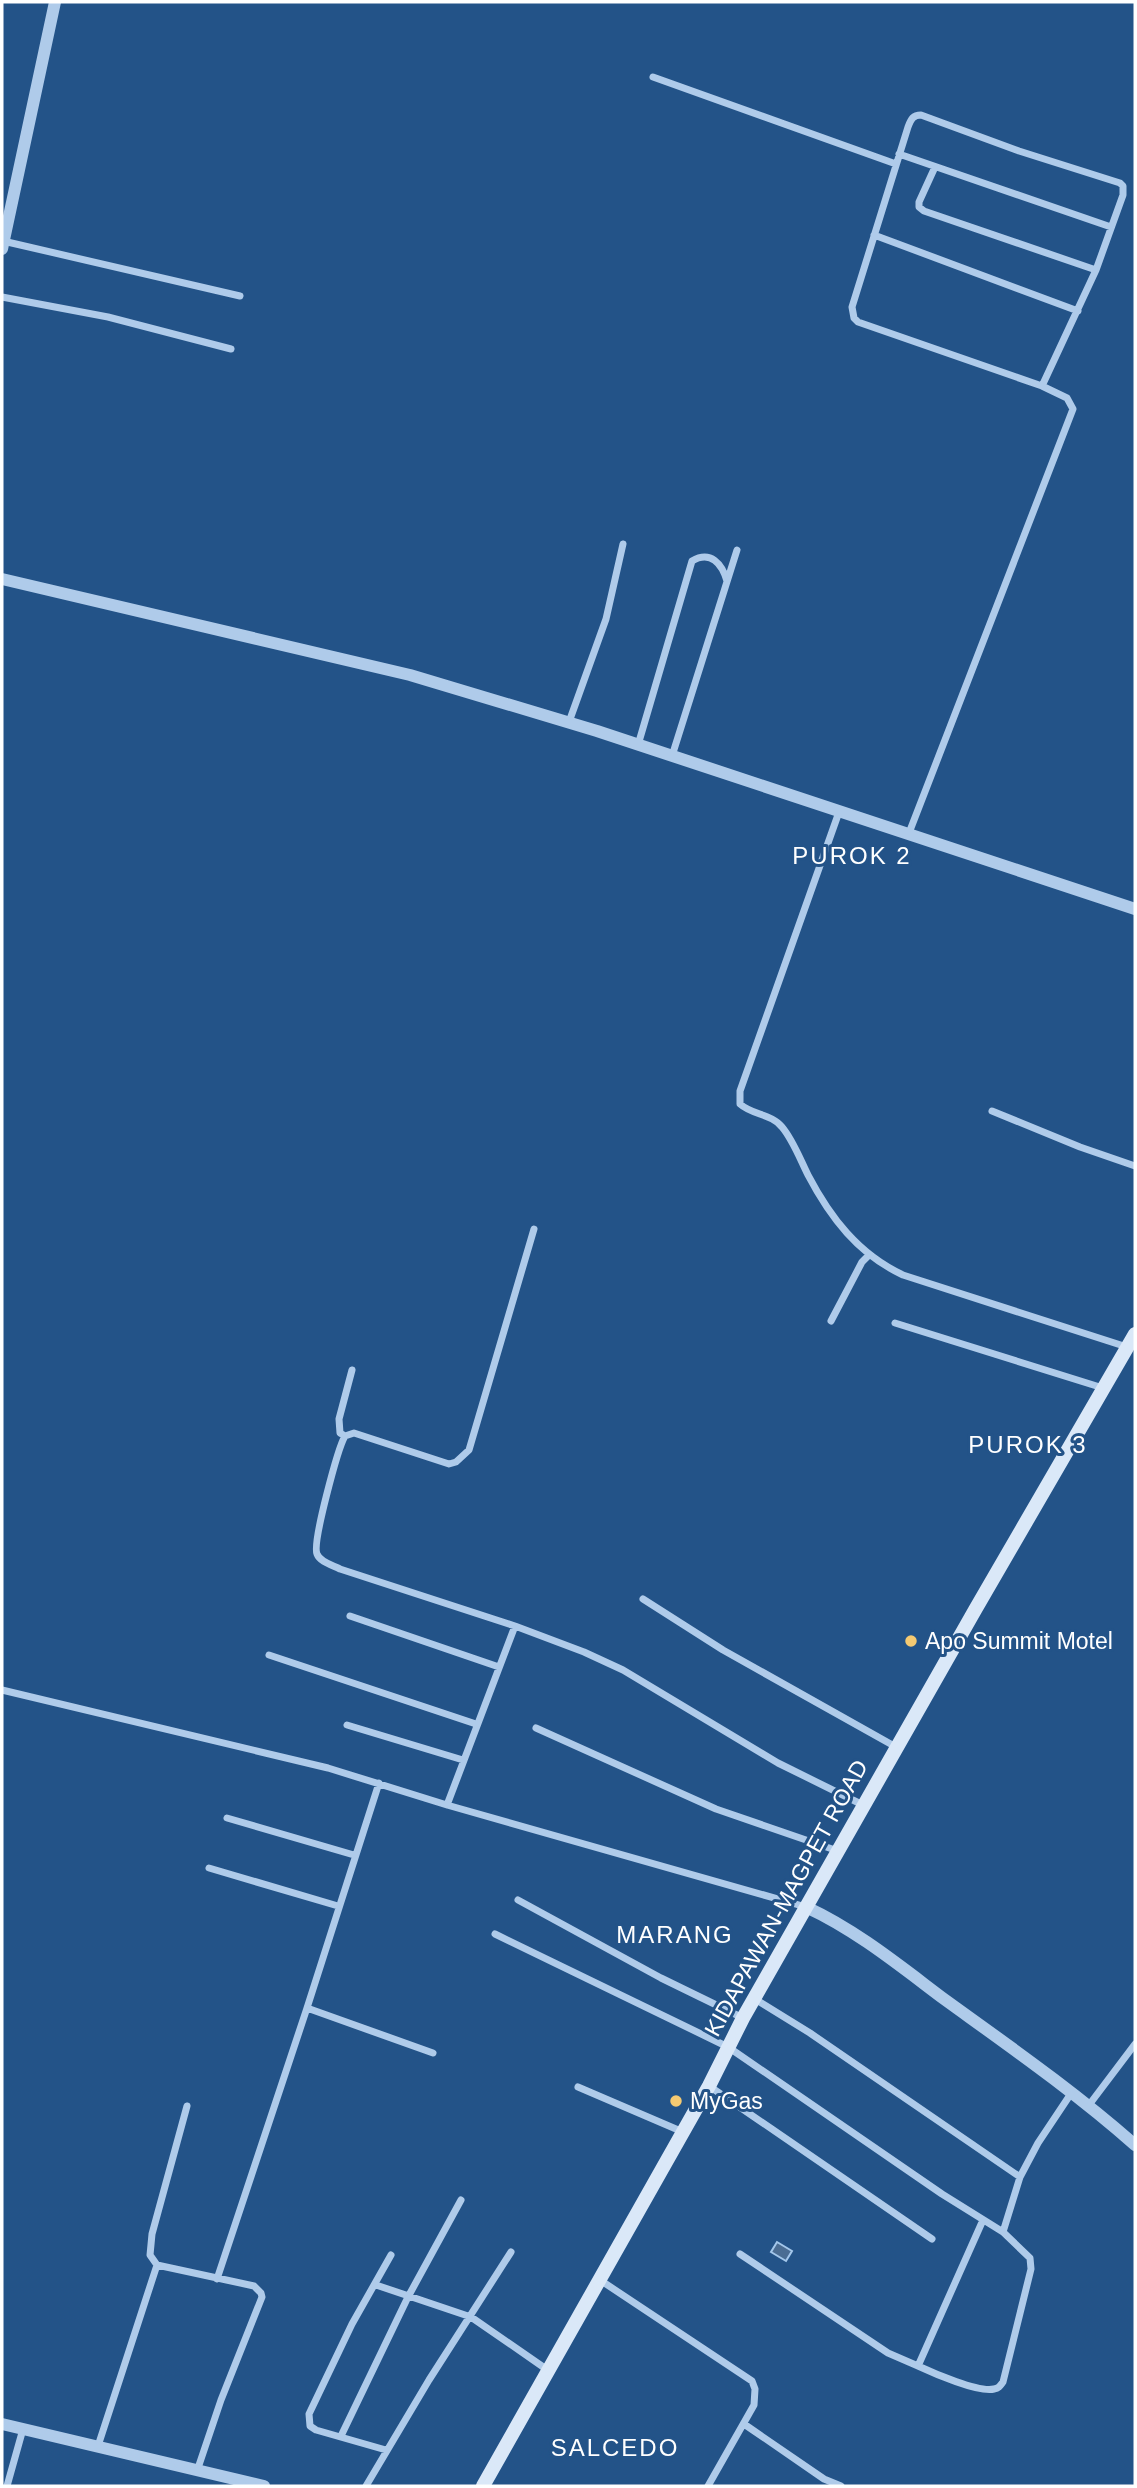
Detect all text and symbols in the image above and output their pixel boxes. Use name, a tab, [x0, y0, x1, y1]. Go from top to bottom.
district label: PUROK 2	[792, 842, 912, 869]
district label: PUROK 3	[968, 1431, 1088, 1458]
place label: Apo Summit Motel	[925, 1628, 1113, 1654]
marker: Apo Summit Motel	[903, 1633, 919, 1649]
street label: KIDAPAWAN-MAGPET ROAD	[699, 1755, 873, 2041]
district label: MARANG	[616, 1921, 734, 1948]
place label: MyGas	[690, 2088, 763, 2114]
marker: MyGas	[668, 2093, 684, 2109]
district label: SALCEDO	[551, 2434, 679, 2461]

